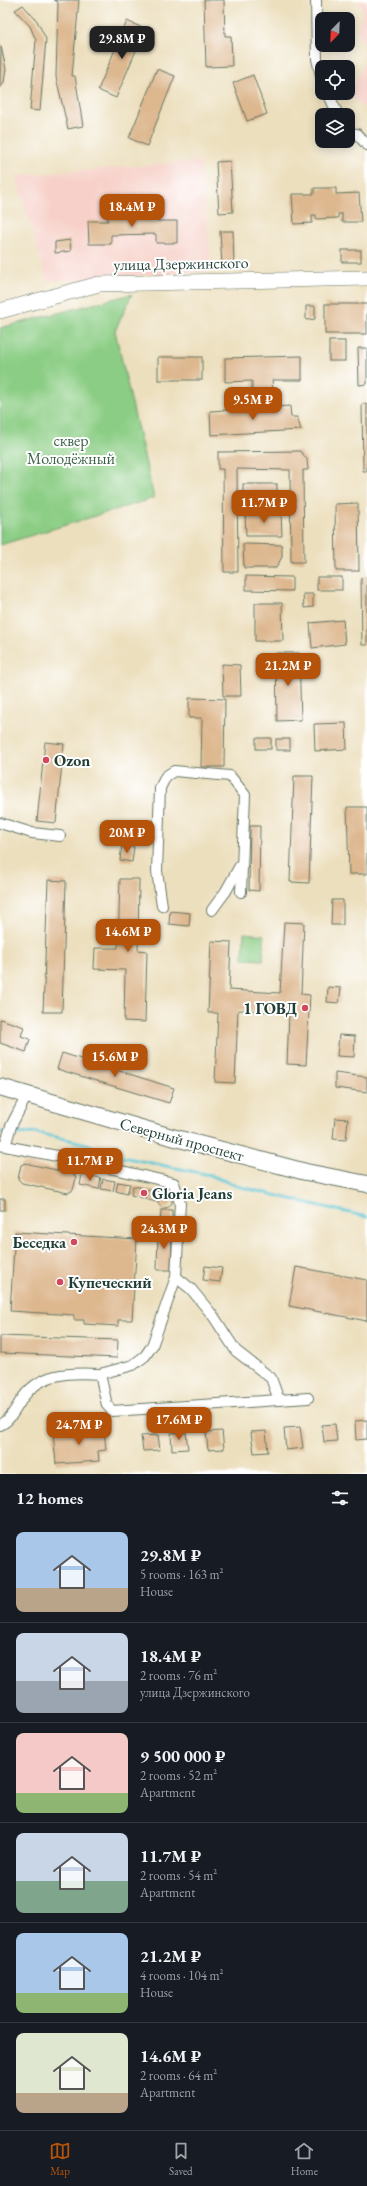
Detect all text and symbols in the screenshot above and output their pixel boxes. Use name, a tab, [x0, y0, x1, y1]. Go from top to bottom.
north arrow	[315, 12, 355, 52]
map controls	[315, 12, 355, 148]
pin: 29.8M ₽	[85, 26, 159, 60]
text: 29.8M ₽	[99, 30, 145, 47]
button: locate	[315, 60, 355, 100]
button: layers	[315, 108, 355, 148]
pin: 18.4M ₽	[95, 194, 169, 228]
text: 18.4M ₽	[109, 198, 155, 215]
street label: улица Дзержинского	[113, 252, 249, 275]
pin: 9.5M ₽	[220, 387, 286, 421]
text: 9.5M ₽	[233, 391, 273, 408]
park label: сквер Молодёжный	[27, 430, 115, 469]
pin: 11.7M ₽	[227, 490, 301, 524]
text: 11.7M ₽	[241, 494, 287, 511]
pin: 21.2M ₽	[251, 653, 325, 687]
text: 21.2M ₽	[265, 657, 311, 674]
place label: Ozon	[54, 750, 90, 771]
marker: Ozon	[41, 755, 51, 765]
pin: 20M ₽	[99, 820, 155, 854]
text: 20M ₽	[109, 824, 145, 841]
pin: 14.6M ₽	[91, 919, 165, 953]
text: 14.6M ₽	[105, 923, 151, 940]
place label: 1 ГОВД	[243, 998, 298, 1019]
marker: 1 ГОВД	[300, 1003, 310, 1013]
pin: 15.6M ₽	[78, 1044, 152, 1078]
text: 15.6M ₽	[92, 1048, 138, 1065]
street label: Северный проспект	[117, 1113, 247, 1166]
pin: 11.7M ₽	[53, 1148, 127, 1182]
text: 11.7M ₽	[67, 1152, 113, 1169]
place label: Gloria Jeans	[152, 1183, 232, 1204]
marker: Gloria Jeans	[139, 1188, 149, 1198]
pin: 24.3M ₽	[127, 1216, 201, 1250]
text: 24.3M ₽	[141, 1220, 187, 1237]
place label: Беседка	[12, 1232, 67, 1253]
marker: Беседка	[69, 1237, 79, 1247]
place label: Купеческий	[68, 1272, 152, 1293]
marker: Купеческий	[55, 1277, 65, 1287]
pin: 17.6M ₽	[142, 1407, 216, 1441]
text: 17.6M ₽	[156, 1411, 202, 1428]
pin: 24.7M ₽	[42, 1412, 116, 1446]
text: 24.7M ₽	[56, 1416, 102, 1433]
text: 12 homes	[16, 1487, 83, 1509]
icon: filters	[329, 1487, 351, 1509]
text: 29.8M ₽	[140, 1544, 201, 1566]
icon: home	[48, 1548, 96, 1596]
text: 5 rooms · 163 m²	[140, 1566, 224, 1583]
text: House	[140, 1583, 173, 1600]
text: 18.4M ₽	[140, 1645, 201, 1667]
icon: home	[48, 1649, 96, 1697]
text: 2 rooms · 76 m²	[140, 1667, 217, 1684]
text: улица Дзержинского	[140, 1684, 250, 1701]
text: 9 500 000 ₽	[140, 1745, 226, 1767]
icon: home	[48, 1749, 96, 1797]
text: 2 rooms · 52 m²	[140, 1767, 217, 1784]
text: Apartment	[140, 1784, 195, 1801]
text: 11.7M ₽	[140, 1845, 201, 1867]
icon: home	[48, 1849, 96, 1897]
text: 2 rooms · 54 m²	[140, 1867, 217, 1884]
text: Apartment	[140, 1884, 195, 1901]
text: 21.2M ₽	[140, 1945, 201, 1967]
icon: home	[48, 1949, 96, 1997]
text: 4 rooms · 104 m²	[140, 1967, 224, 1984]
text: House	[140, 1984, 173, 2001]
text: 14.6M ₽	[140, 2045, 201, 2067]
icon: home	[48, 2049, 96, 2097]
text: 2 rooms · 64 m²	[140, 2067, 217, 2084]
text: Apartment	[140, 2084, 195, 2101]
tab: Map	[49, 2140, 71, 2178]
tab: Saved	[169, 2140, 193, 2178]
tab: Home	[291, 2140, 318, 2178]

